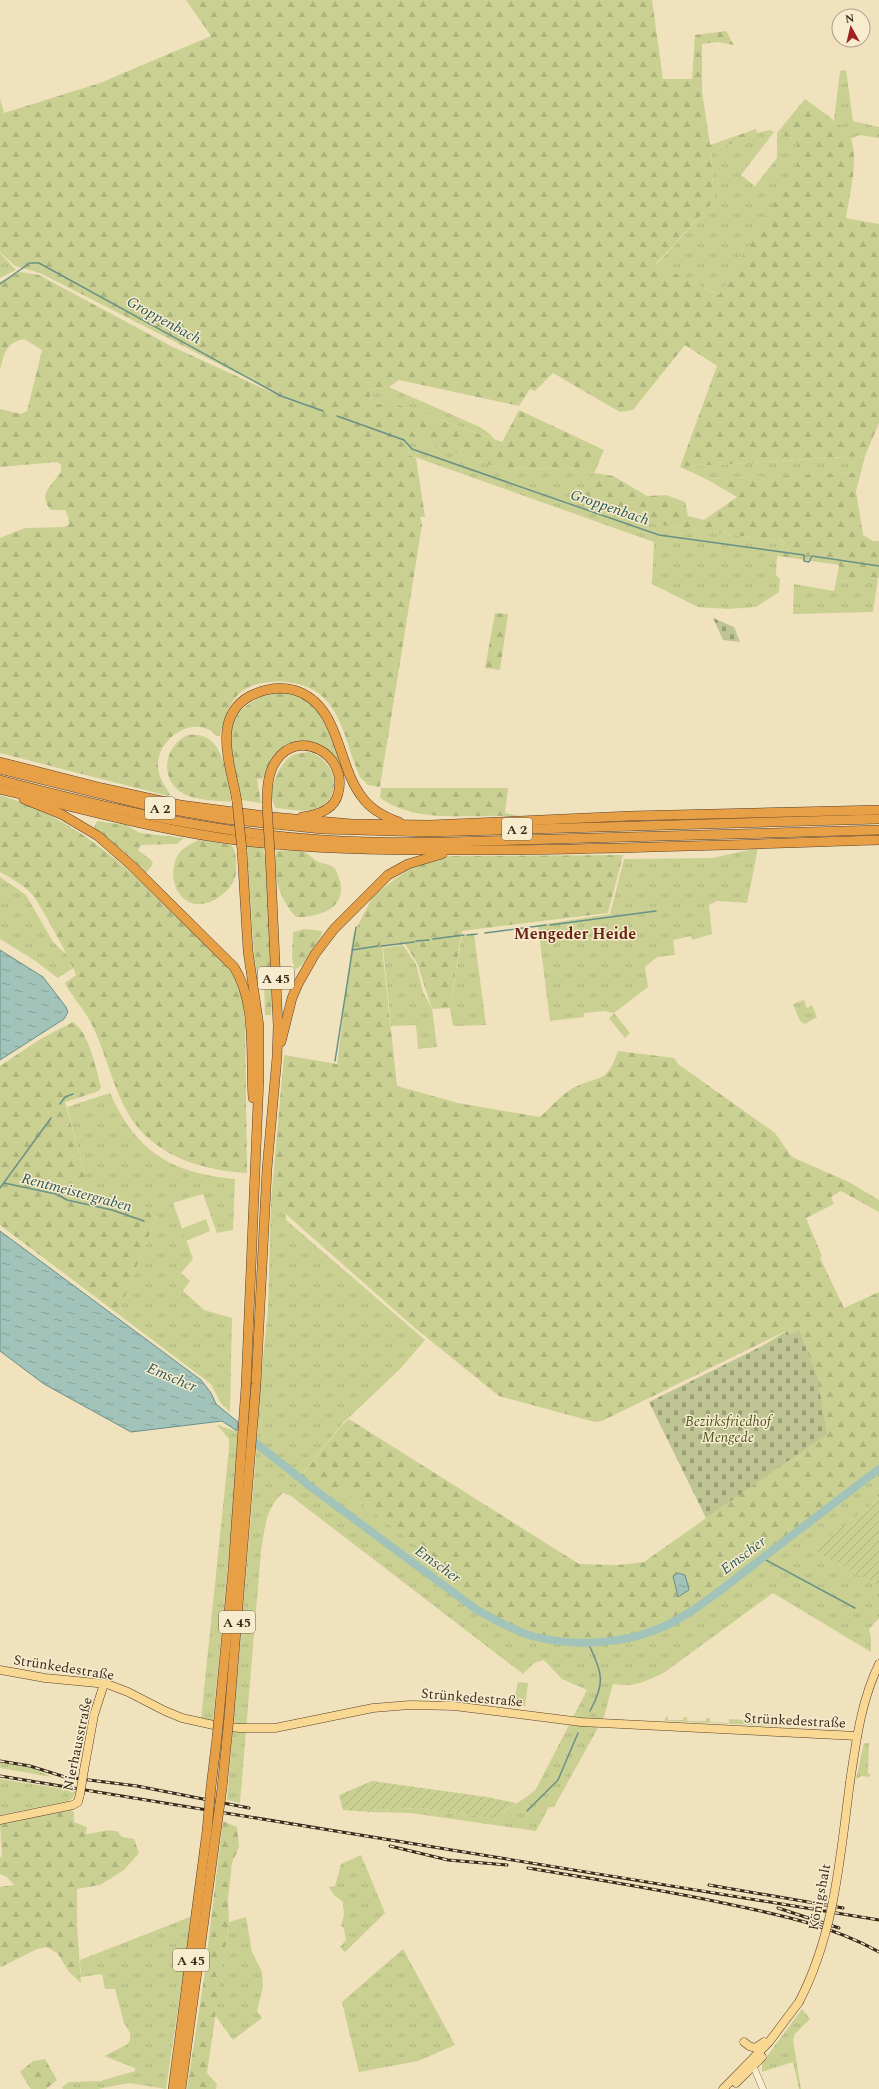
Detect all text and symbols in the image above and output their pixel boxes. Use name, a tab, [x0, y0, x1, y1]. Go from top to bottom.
north arrow	[831, 8, 871, 48]
text: N	[844, 10, 855, 28]
water label: Groppenbach	[122, 291, 205, 350]
water label: Groppenbach	[567, 483, 653, 532]
road number: A 2	[145, 797, 175, 819]
road number: A 2	[502, 818, 532, 840]
district label: Mengeder Heide	[514, 922, 636, 946]
road number: A 45	[258, 967, 294, 989]
water label: Rentmeistergraben	[19, 1167, 135, 1218]
water label: Emscher	[143, 1357, 201, 1399]
park label: Bezirksfriedhof Mengede	[685, 1411, 774, 1448]
water label: Emscher	[716, 1530, 772, 1580]
water label: Emscher	[410, 1540, 466, 1589]
road number: A 45	[219, 1611, 255, 1633]
street label: Strünkedestraße	[12, 1649, 116, 1686]
street label: Strünkedestraße	[420, 1683, 524, 1712]
street label: Nierhausstraße	[57, 1695, 98, 1793]
street label: Strünkedestraße	[744, 1707, 847, 1734]
street label: Königshalt	[803, 1862, 836, 1932]
road number: A 45	[173, 1949, 209, 1971]

